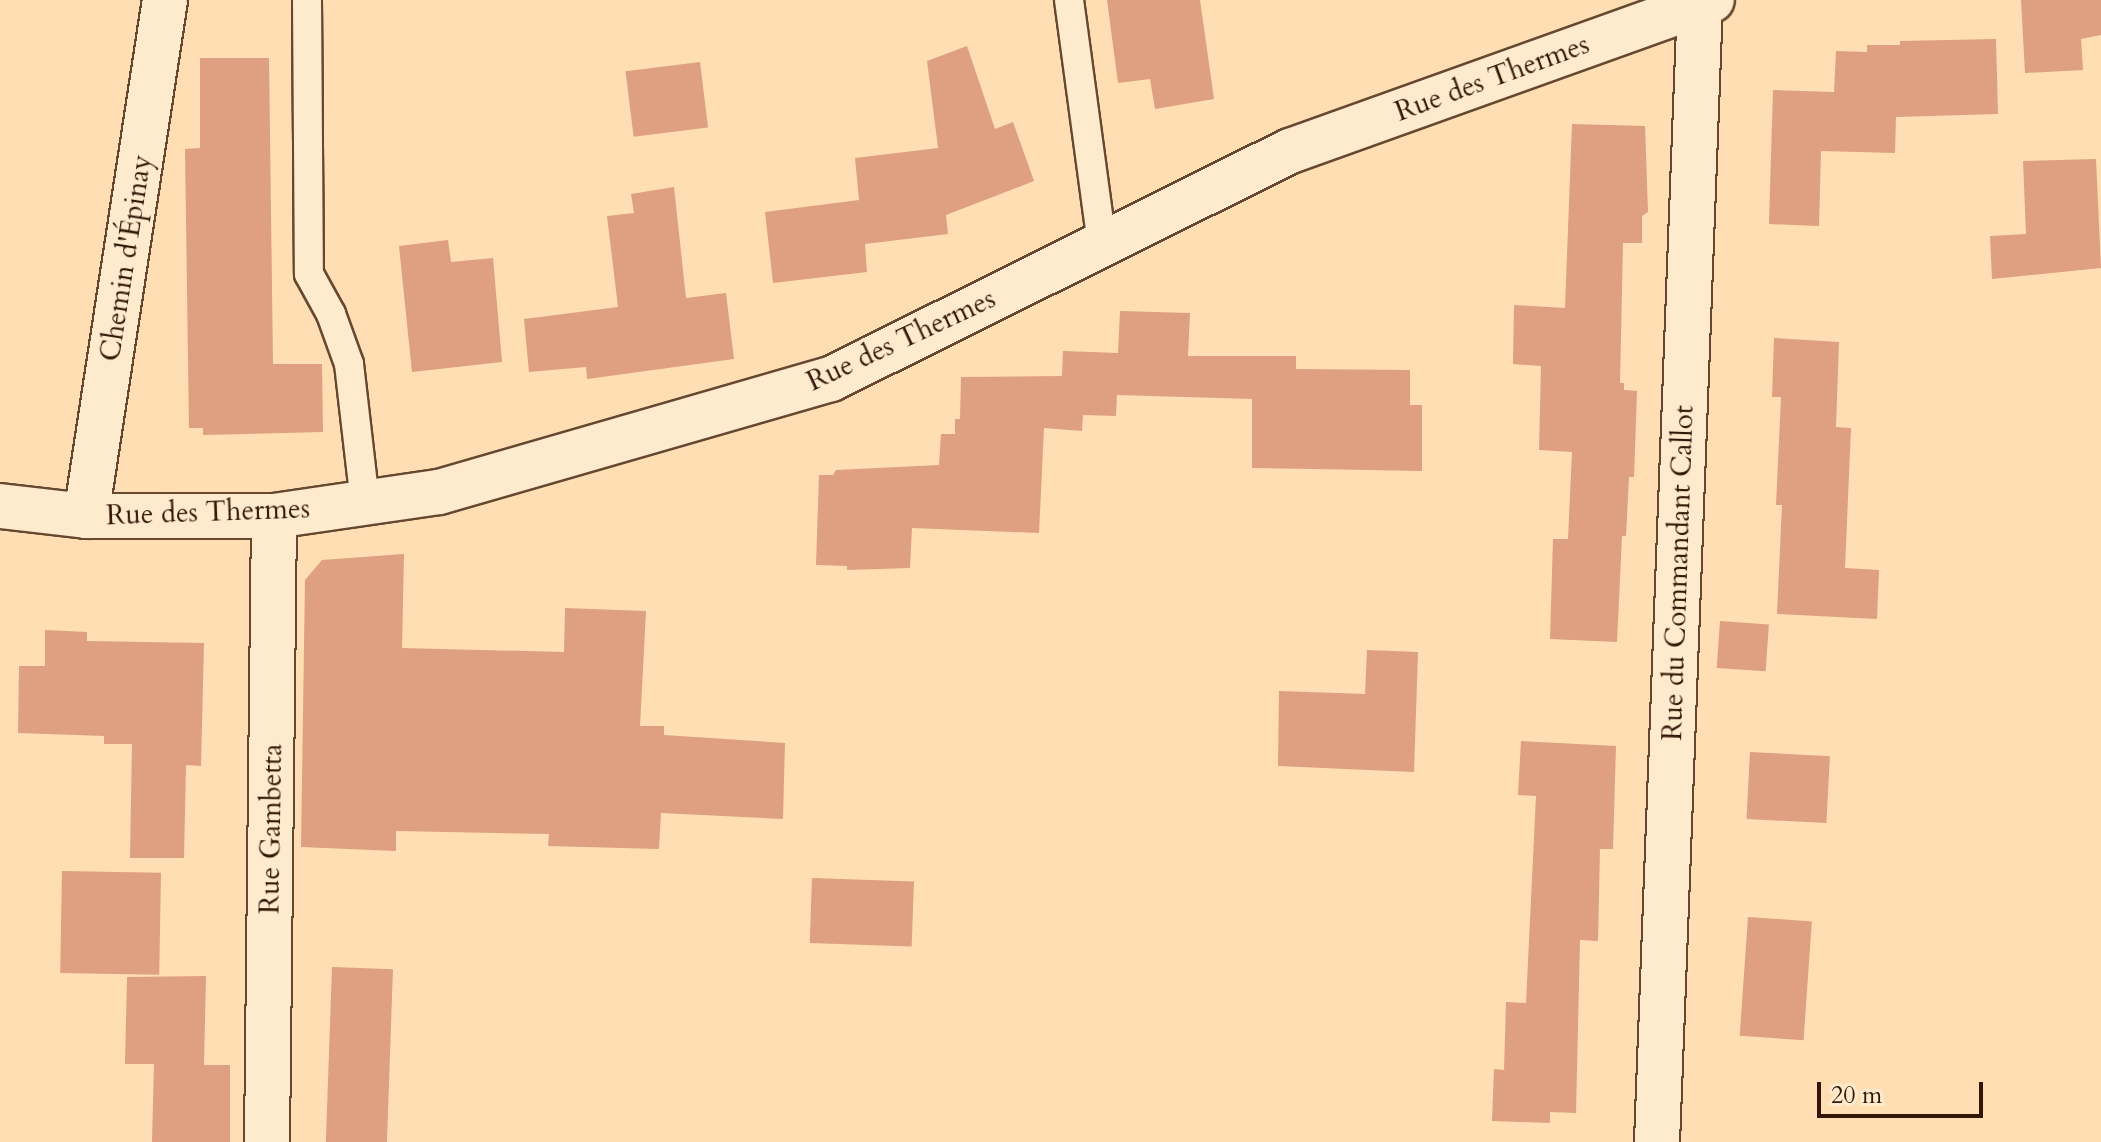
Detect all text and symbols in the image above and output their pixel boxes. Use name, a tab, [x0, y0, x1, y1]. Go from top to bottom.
street label: Rue des Thermes	[1390, 27, 1594, 129]
street label: Chemin d'Épinay	[93, 152, 159, 364]
street label: Rue des Thermes	[801, 282, 1001, 398]
street label: Rue du Commandant Callot	[1655, 405, 1701, 741]
street label: Rue des Thermes	[105, 492, 311, 532]
street label: Rue Gambetta	[253, 743, 289, 915]
scale bar	[1821, 1066, 1987, 1116]
text: 20 m	[1831, 1079, 1882, 1112]

